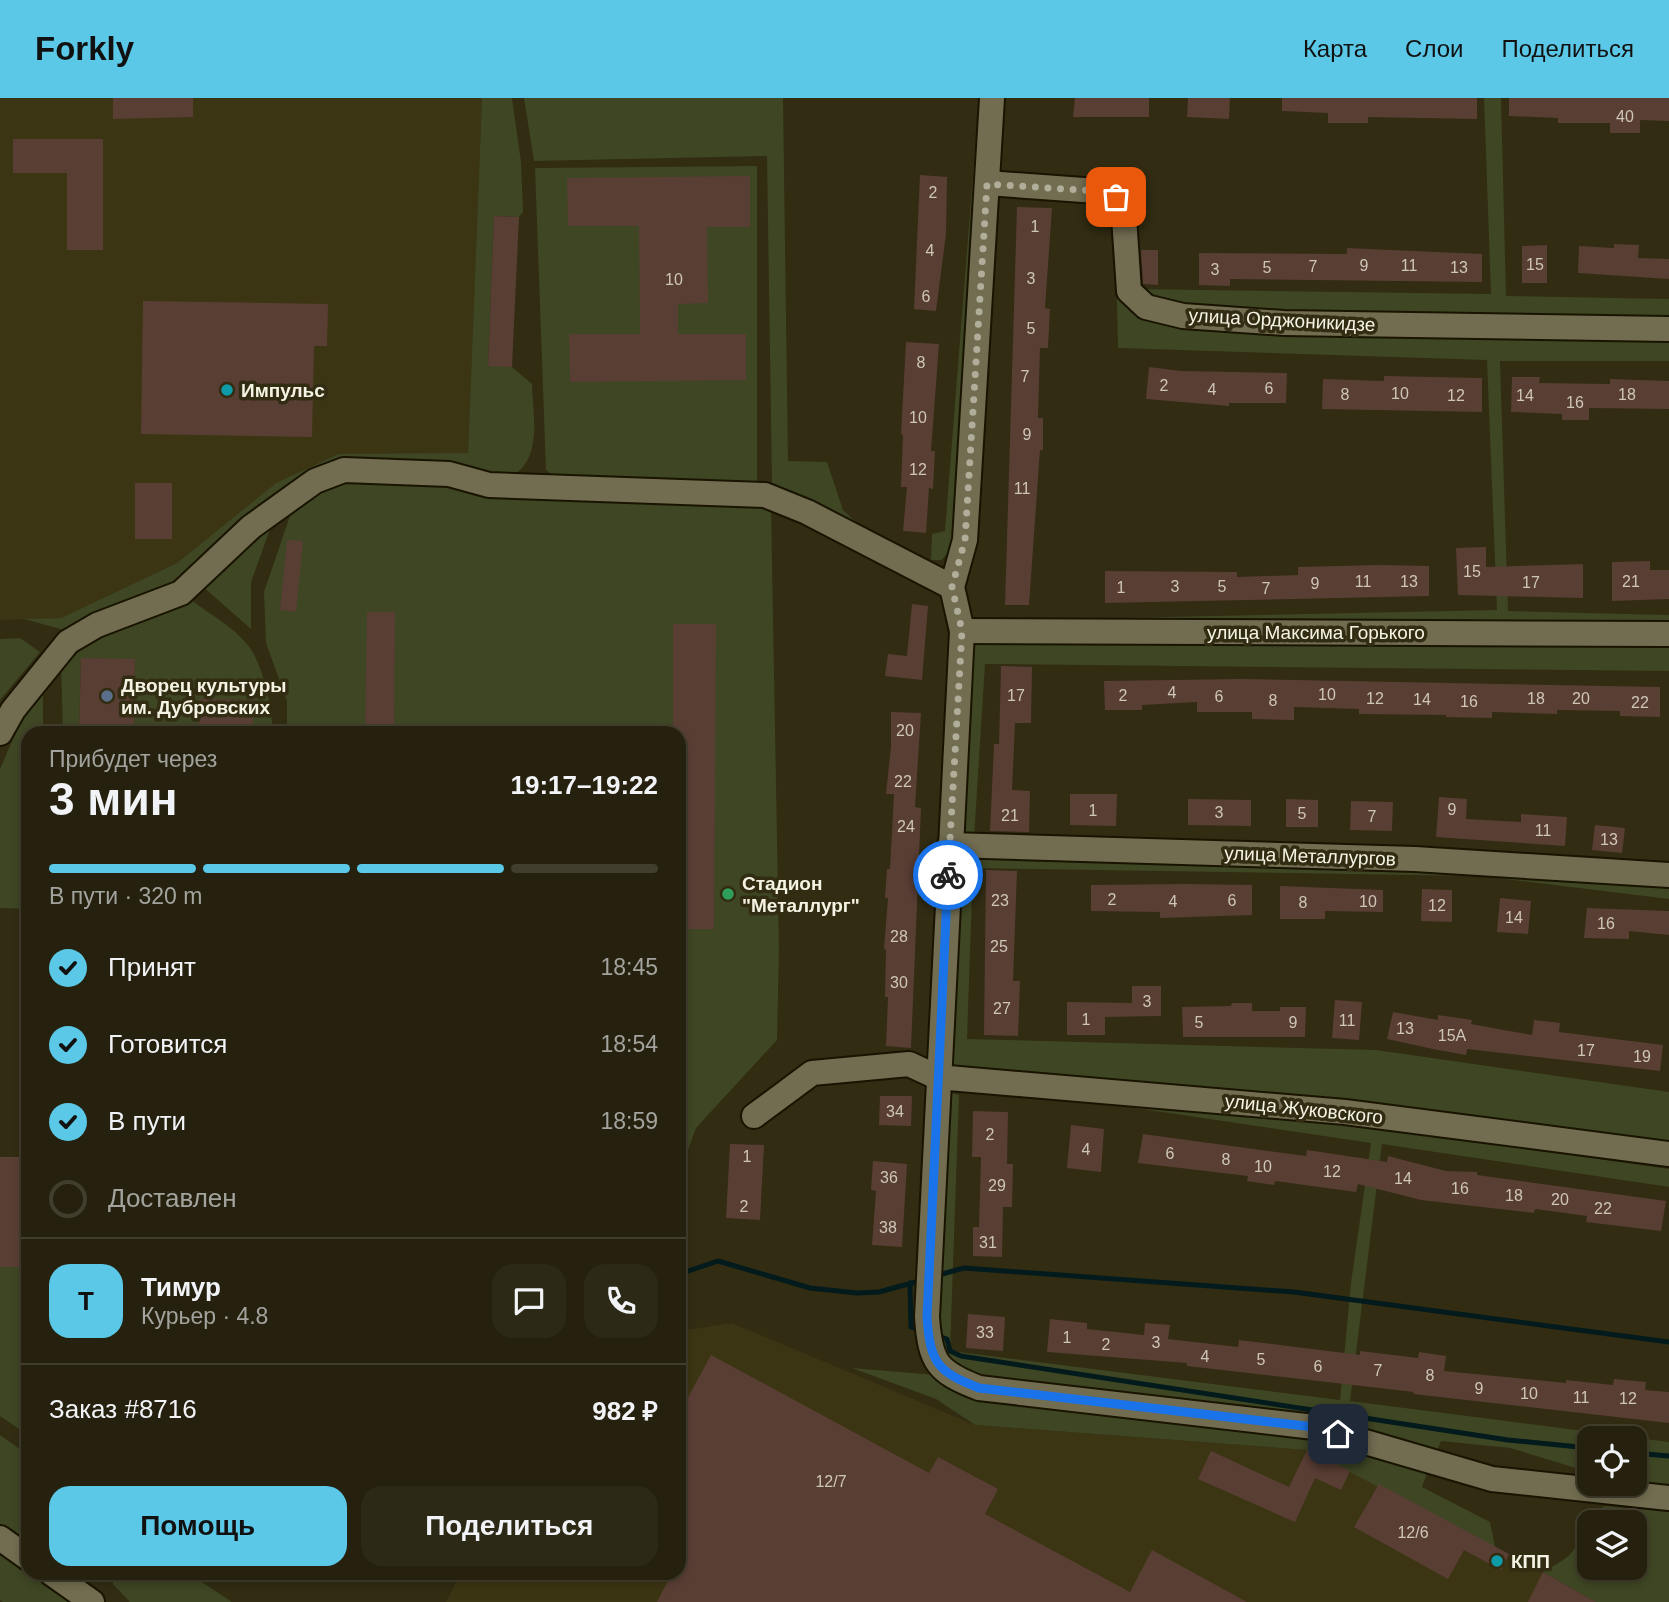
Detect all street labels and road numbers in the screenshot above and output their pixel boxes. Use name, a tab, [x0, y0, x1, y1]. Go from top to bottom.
street label: улица Орджоникидзе	[1188, 305, 1376, 335]
street label: улица Максима Горького	[1207, 622, 1425, 643]
street label: улица Металлургов	[1224, 843, 1396, 869]
street label: улица Жуковского	[1224, 1090, 1384, 1128]

